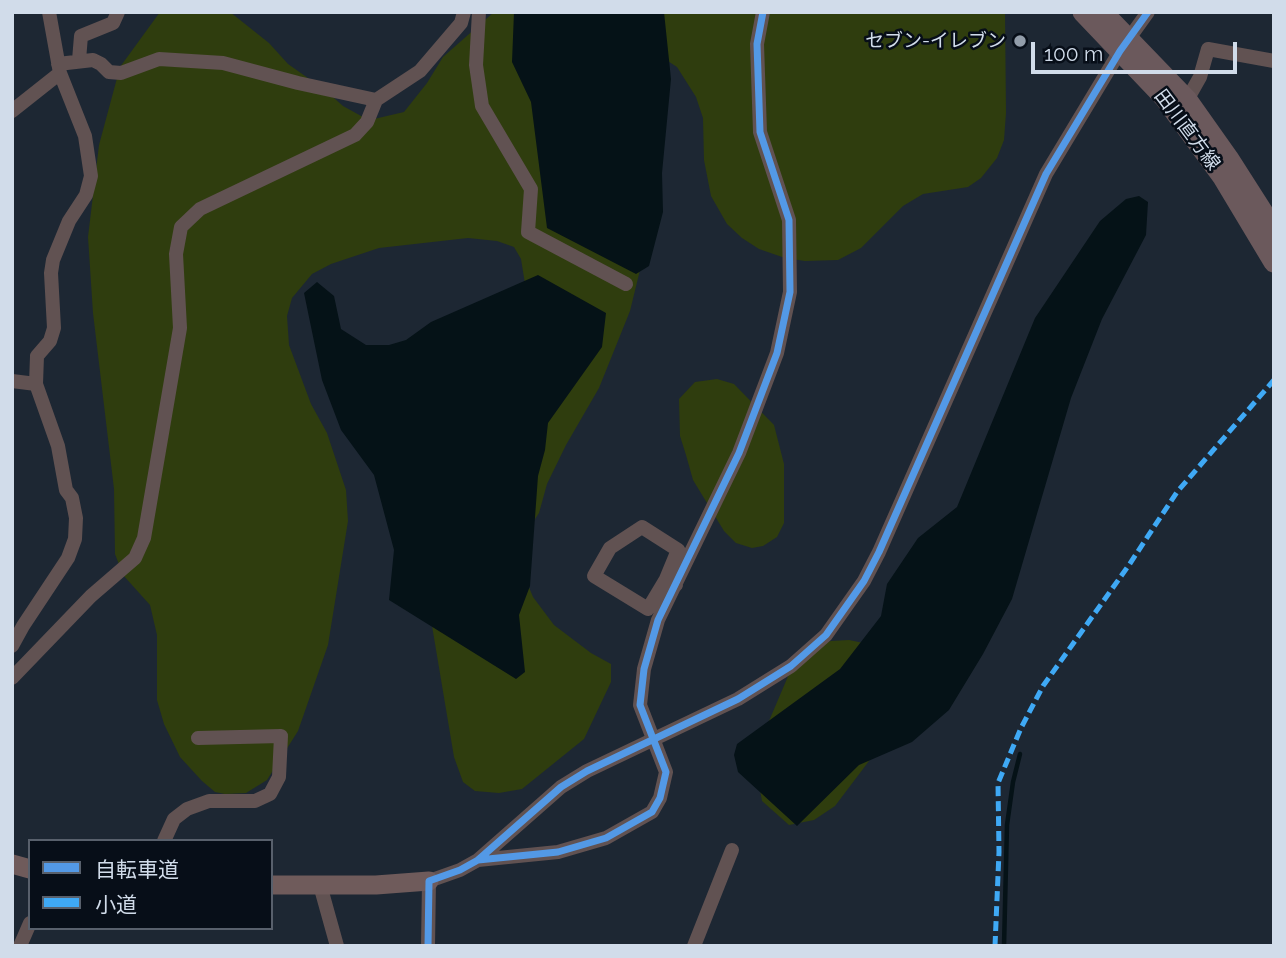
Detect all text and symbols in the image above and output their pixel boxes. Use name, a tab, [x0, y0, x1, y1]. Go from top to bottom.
scale bar	[1034, 28, 1240, 72]
place label: セブン-イレブン	[865, 30, 1006, 52]
marker: セブン-イレブン	[1012, 33, 1028, 49]
text: 100 m	[1044, 41, 1103, 66]
street label: 田川直方線	[1149, 85, 1225, 175]
legend	[28, 839, 273, 930]
text: 自転車道	[95, 857, 179, 882]
text: 小道	[95, 892, 137, 917]

